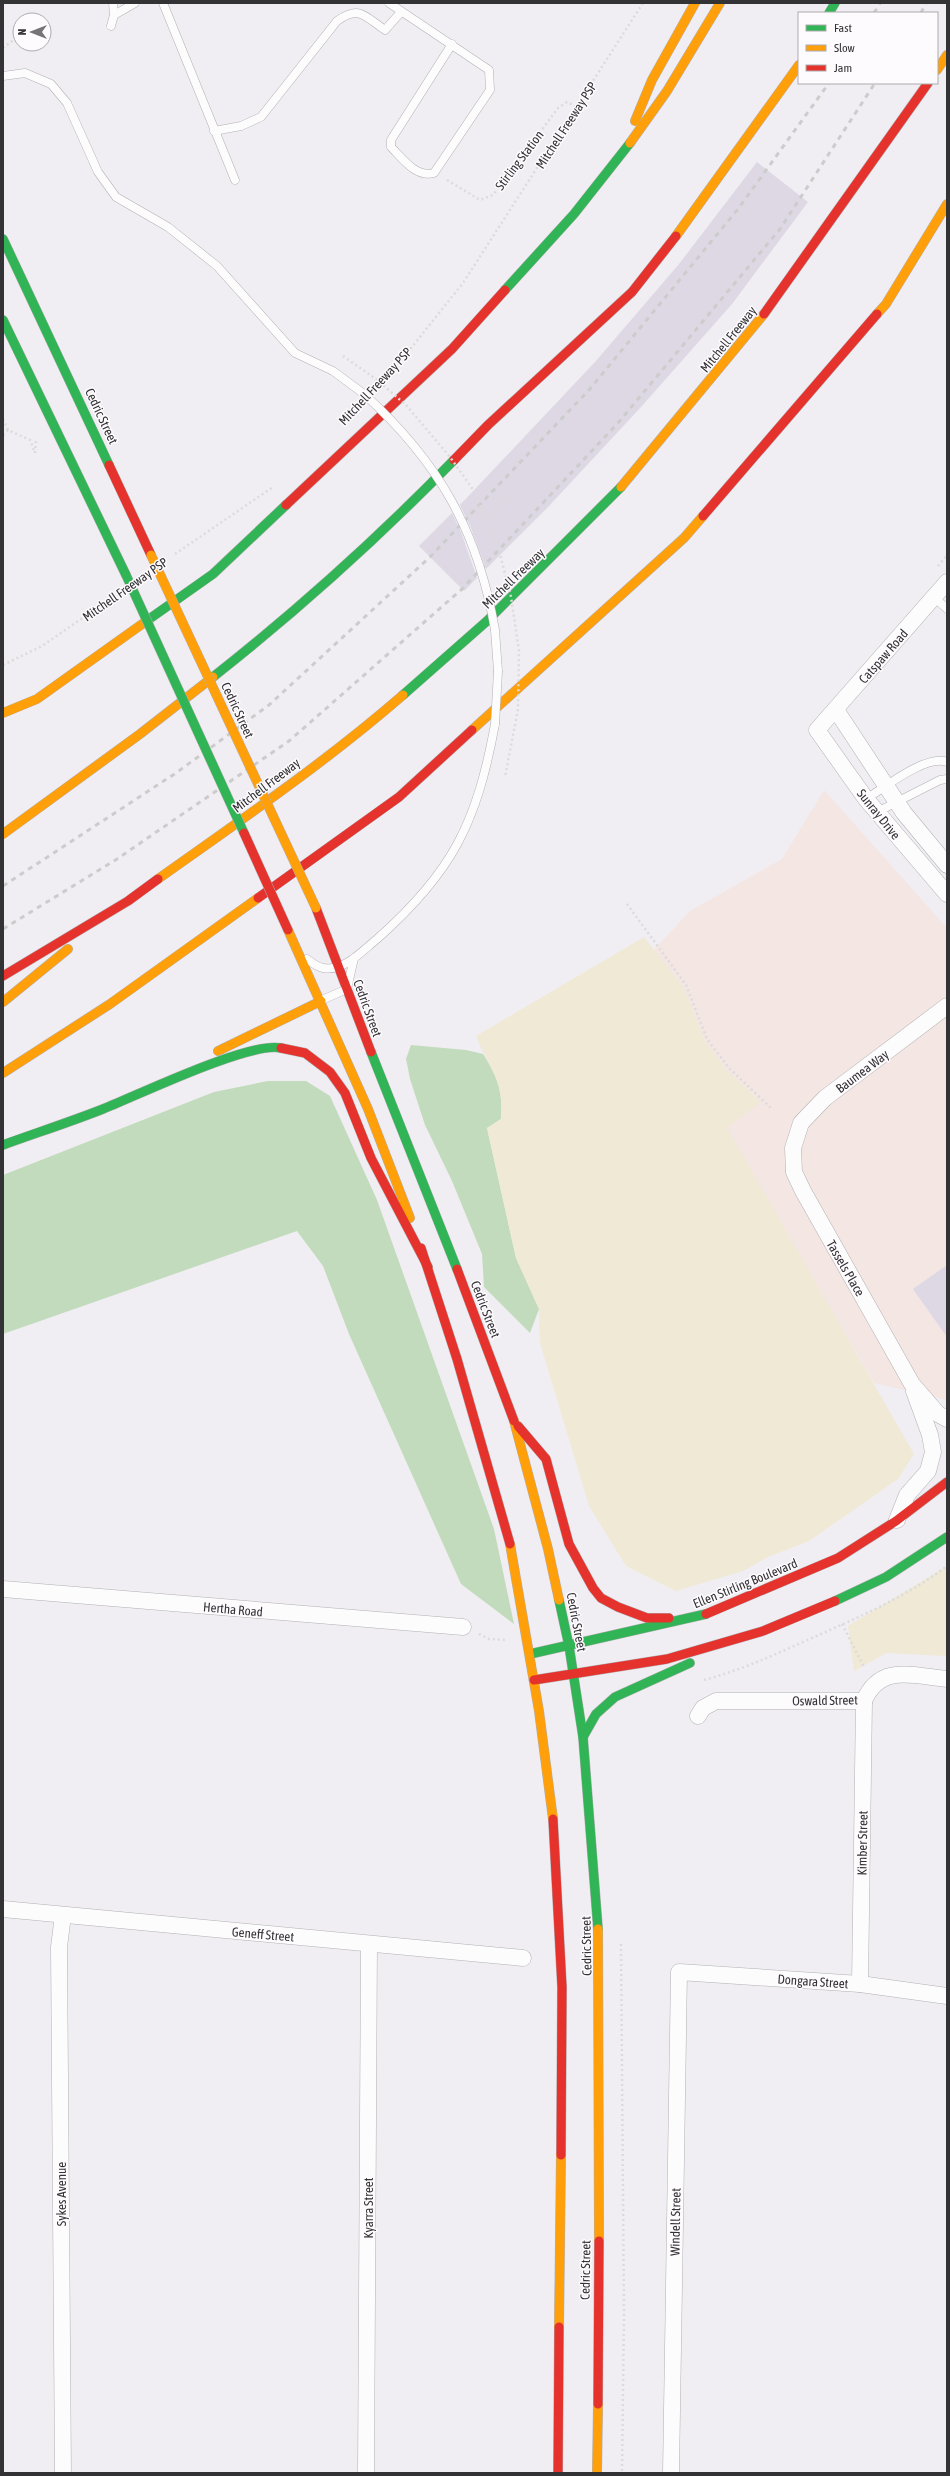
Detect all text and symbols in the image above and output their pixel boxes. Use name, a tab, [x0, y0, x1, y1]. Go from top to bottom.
north arrow	[12, 12, 52, 52]
legend	[798, 12, 938, 84]
text: Fast	[834, 21, 852, 35]
text: N	[16, 29, 28, 35]
text: Slow	[834, 41, 855, 55]
text: Jam	[834, 61, 852, 75]
street label: Mitchell Freeway PSP	[533, 79, 600, 171]
street label: Stirling Station	[492, 128, 547, 193]
street label: Mitchell Freeway	[697, 303, 760, 375]
street label: Mitchell Freeway PSP	[336, 344, 415, 428]
street label: Cedric Street	[82, 386, 121, 447]
street label: Mitchell Freeway	[479, 545, 548, 612]
street label: Mitchell Freeway PSP	[80, 554, 171, 624]
street label: Catspaw Road	[856, 626, 911, 686]
street label: Cedric Street	[218, 680, 257, 741]
street label: Mitchell Freeway	[230, 755, 303, 816]
street label: Sunray Drive	[854, 786, 903, 842]
street label: Cedric Street	[350, 978, 385, 1039]
street label: Baumea Way	[833, 1046, 892, 1096]
street label: Tassels Place	[823, 1238, 868, 1299]
street label: Cedric Street	[468, 1279, 503, 1340]
street label: Ellen Stirling Boulevard	[691, 1556, 800, 1611]
street label: Cedric Street	[563, 1591, 590, 1653]
street label: Hertha Road	[202, 1599, 263, 1620]
street label: Oswald Street	[792, 1692, 858, 1709]
street label: Kimber Street	[854, 1810, 871, 1876]
street label: Cedric Street	[578, 1916, 595, 1976]
street label: Geneff Street	[231, 1924, 295, 1945]
street label: Dongara Street	[777, 1972, 849, 1991]
street label: Sykes Avenue	[54, 2162, 69, 2226]
street label: Kyarra Street	[361, 2177, 376, 2239]
street label: Windell Street	[667, 2188, 684, 2256]
street label: Cedric Street	[577, 2240, 594, 2300]

